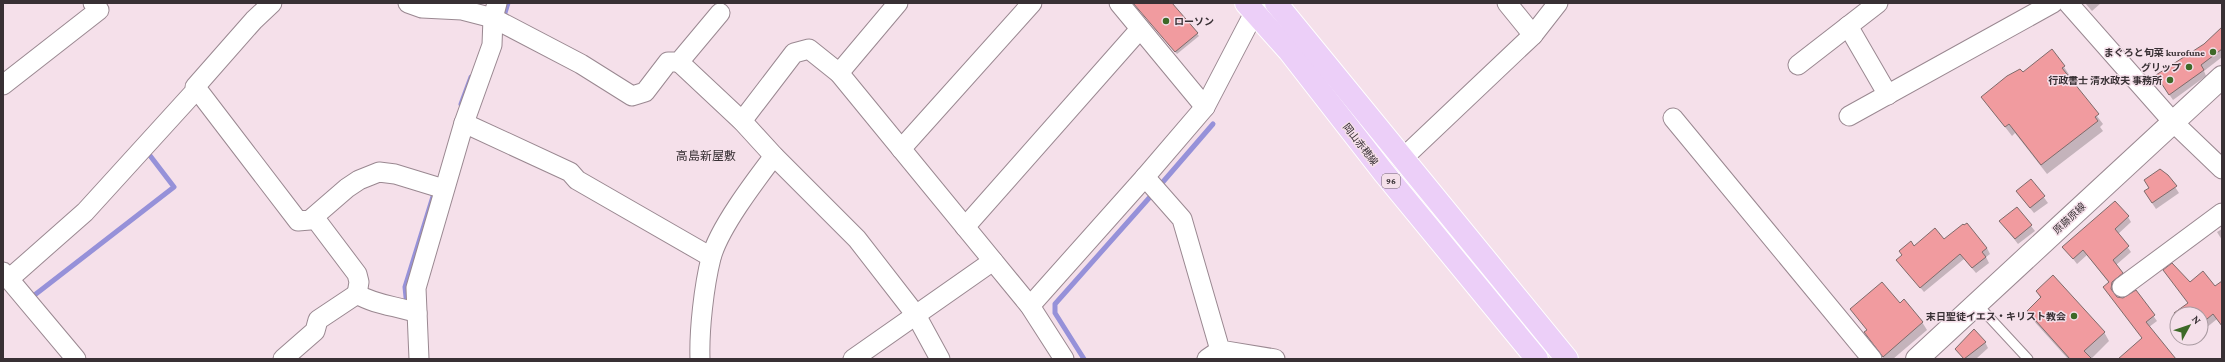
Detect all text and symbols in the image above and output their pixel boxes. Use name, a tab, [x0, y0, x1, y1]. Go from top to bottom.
marker: ローソン	[1161, 16, 1171, 26]
place label: ローソン	[1174, 16, 1214, 27]
place label: まぐろと旬菜 kurofune	[2104, 47, 2205, 58]
marker: まぐろと旬菜 kurofune	[2208, 47, 2218, 57]
place label: グリップ	[2141, 62, 2181, 73]
marker: グリップ	[2184, 62, 2194, 72]
place label: 行政書士 清水政夫 事務所	[2048, 75, 2162, 86]
marker: 行政書士 清水政夫 事務所	[2165, 75, 2175, 85]
street label: 岡山赤穂線	[1341, 121, 1380, 167]
district label: 高島新屋敷	[676, 149, 736, 163]
road number: 96	[1382, 174, 1400, 188]
street label: 原藤原線	[2051, 201, 2088, 236]
north arrow	[2169, 306, 2209, 346]
place label: 末日聖徒イエス・キリスト教会	[1926, 311, 2066, 322]
marker: 末日聖徒イエス・キリスト教会	[2069, 311, 2079, 321]
text: N	[2190, 313, 2204, 327]

